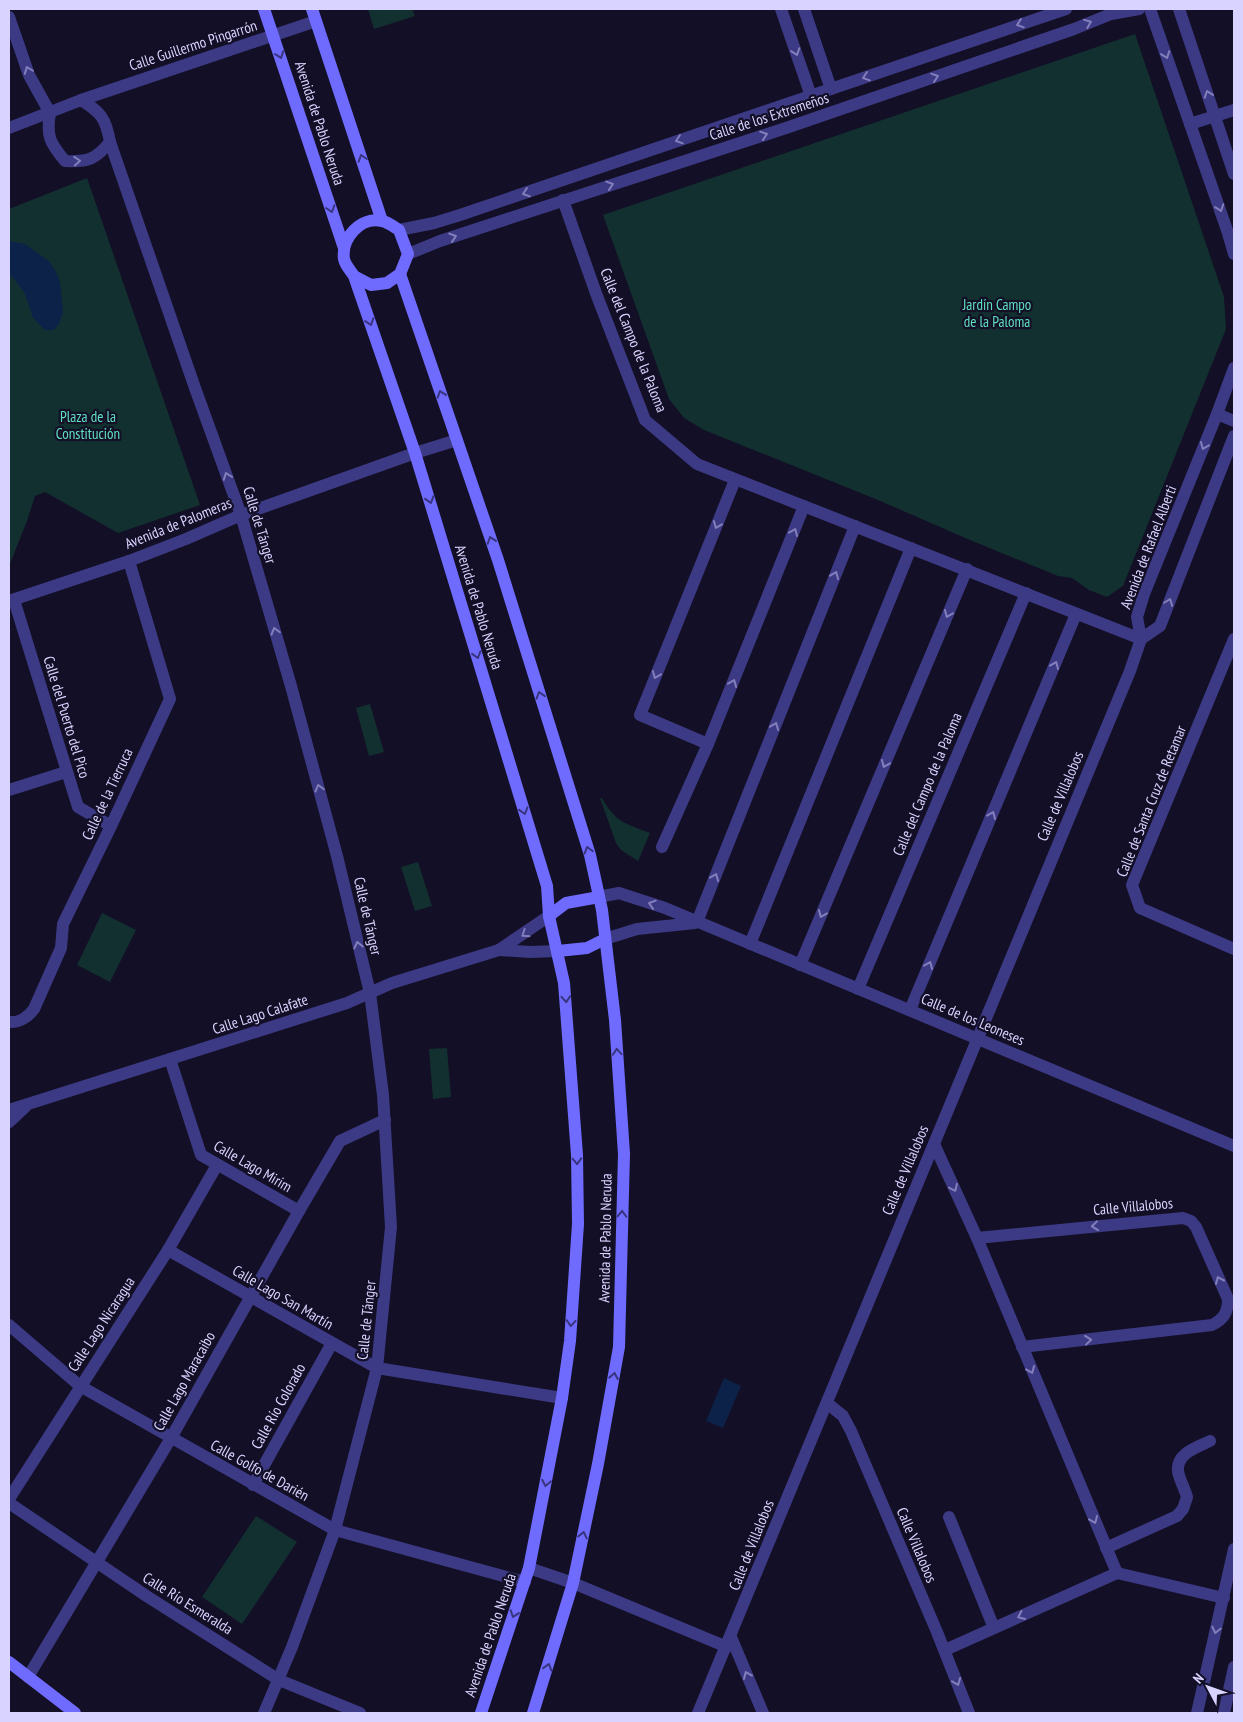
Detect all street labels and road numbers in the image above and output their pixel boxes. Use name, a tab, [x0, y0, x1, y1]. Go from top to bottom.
street label: Calle Guillermo Pingarrón	[127, 15, 259, 75]
street label: Avenida de Pablo Neruda	[291, 59, 349, 187]
street label: Calle de los Extremeños	[707, 88, 831, 144]
street label: Calle del Campo de la Paloma	[596, 265, 672, 415]
street label: Avenida de Rafael Alberti	[1116, 483, 1180, 611]
street label: Calle de Tánger	[239, 484, 281, 567]
street label: Avenida de Palomeras	[122, 493, 234, 553]
street label: Avenida de Pablo Neruda	[451, 542, 507, 672]
street label: Calle del Puerto del Pico	[39, 654, 95, 780]
street label: Calle del Campo de la Paloma	[888, 710, 966, 858]
street label: Calle de Santa Cruz de Retamar	[1112, 722, 1190, 879]
street label: Calle de la Tierruca	[77, 745, 137, 843]
street label: Calle de Villalobos	[1033, 748, 1087, 844]
street label: Calle de Tánger	[350, 875, 386, 958]
street label: Calle de los Leoneses	[918, 989, 1028, 1049]
street label: Calle Lago Calafate	[210, 990, 310, 1038]
street label: Calle de Villalobos	[878, 1122, 932, 1218]
street label: Calle Lago Mirim	[211, 1136, 295, 1196]
street label: Avenida de Pablo Neruda	[594, 1173, 616, 1303]
street label: Calle Villalobos	[1092, 1193, 1174, 1219]
street label: Calle Lago San Martín	[229, 1260, 337, 1334]
street label: Calle Lago Nicaragua	[63, 1273, 139, 1375]
street label: Calle de Tánger	[352, 1278, 380, 1361]
street label: Calle Lago Maracaibo	[149, 1328, 219, 1434]
street label: Calle Río Colorado	[247, 1360, 309, 1452]
street label: Calle Golfo de Darién	[207, 1435, 313, 1505]
street label: Calle de Villalobos	[724, 1497, 778, 1593]
street label: Calle Villalobos	[893, 1505, 941, 1585]
street label: Calle Río Esmeralda	[139, 1568, 237, 1638]
street label: Avenida de Pablo Neruda	[460, 1571, 520, 1699]

